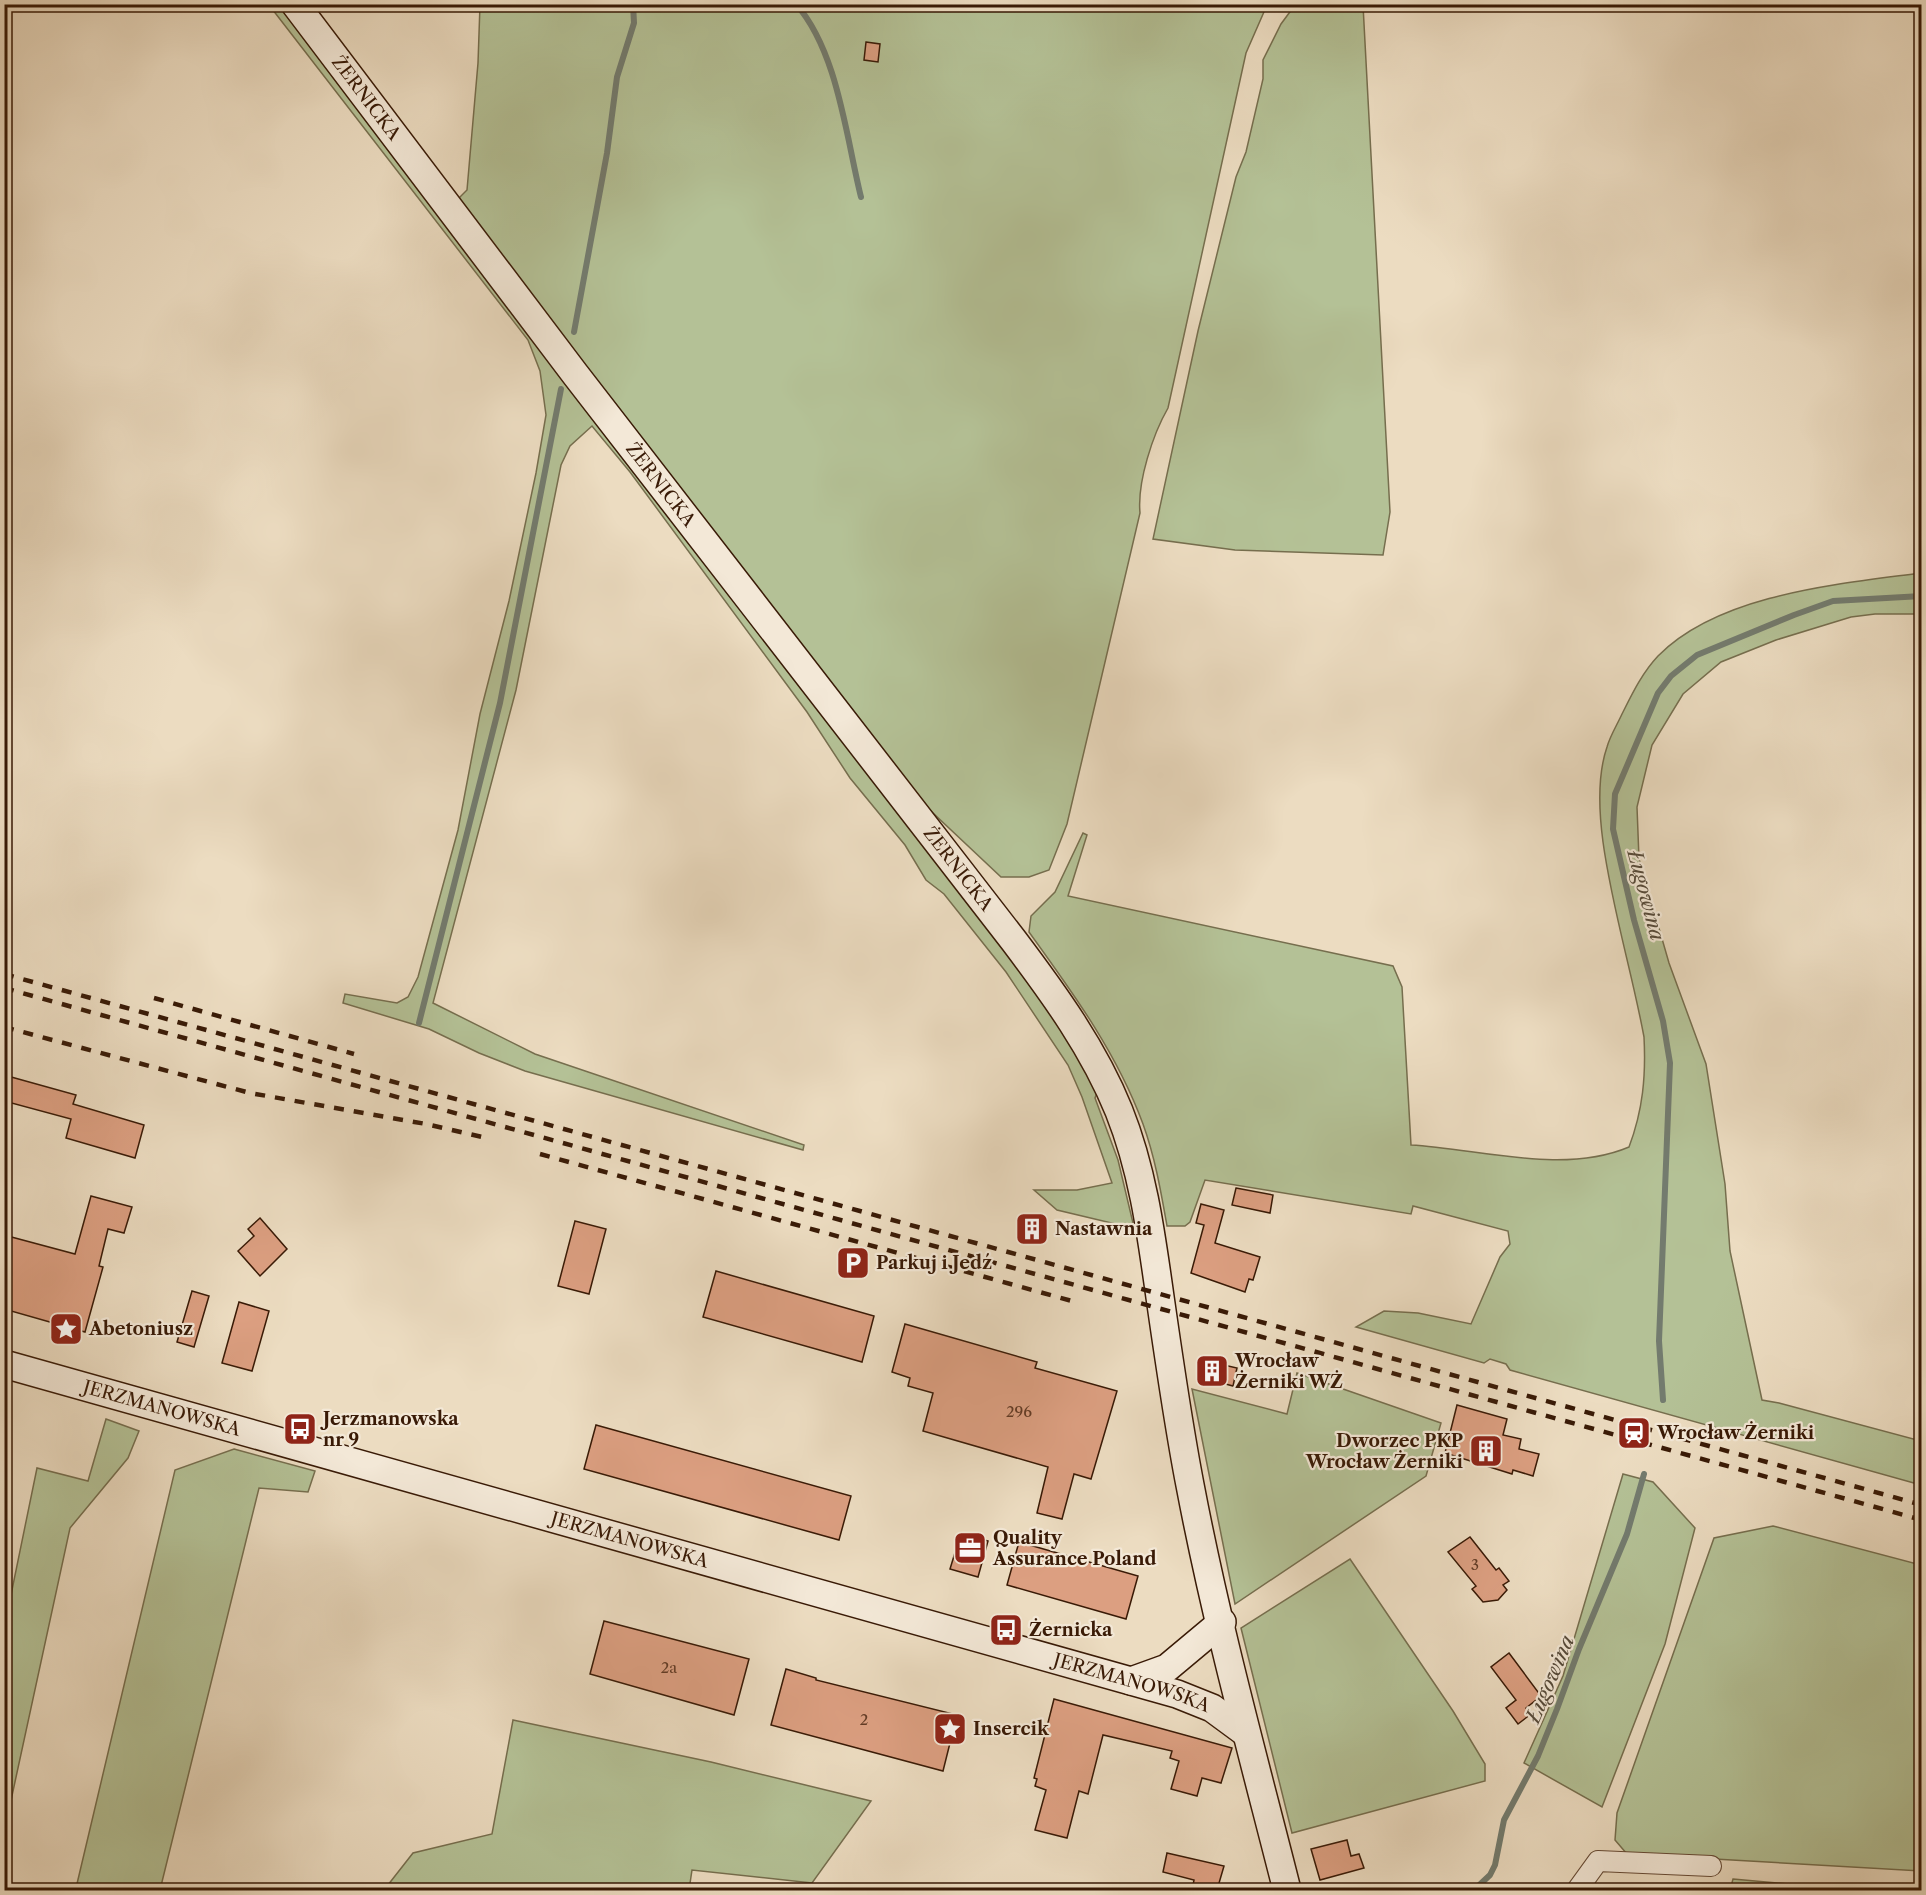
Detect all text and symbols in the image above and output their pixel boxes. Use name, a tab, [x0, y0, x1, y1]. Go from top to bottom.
street label: ŻERNICKA	[327, 51, 406, 145]
street label: ŻERNICKA	[621, 438, 701, 532]
street label: ŻERNICKA	[919, 822, 998, 916]
water label: Ługowina	[1622, 845, 1670, 943]
building icon: Nastawnia	[1014, 1211, 1050, 1247]
place label: Nastawnia	[1055, 1218, 1153, 1240]
parking icon: Parkuj i Jedź	[835, 1245, 871, 1281]
place label: Parkuj i Jedź	[876, 1252, 992, 1274]
place icon: Abetoniusz	[48, 1311, 84, 1347]
place label: Abetoniusz	[88, 1318, 193, 1340]
place label: Wrocław Żerniki WŻ	[1234, 1350, 1343, 1393]
building icon: Wrocław Żerniki WŻ	[1194, 1353, 1230, 1389]
street label: JERZMANOWSKA	[78, 1375, 244, 1441]
house number: 296	[1006, 1402, 1032, 1421]
place label: Jerzmanowska nr 9	[320, 1408, 459, 1451]
bus stop icon: Jerzmanowska nr 9	[282, 1411, 318, 1447]
station icon: Wrocław Żerniki	[1616, 1415, 1652, 1451]
place label: Wrocław Żerniki	[1656, 1421, 1815, 1444]
place label: Dworzec PKP Wrocław Żerniki	[1305, 1430, 1464, 1473]
building icon: Dworzec PKP Wrocław Żerniki	[1468, 1433, 1504, 1469]
street label: JERZMANOWSKA	[546, 1507, 712, 1573]
place label: Quality Assurance Poland	[992, 1527, 1157, 1570]
office icon: Quality Assurance Poland	[952, 1530, 988, 1566]
house number: 3	[1471, 1555, 1479, 1574]
bus stop icon: Żernicka	[988, 1612, 1024, 1648]
place label: Żernicka	[1029, 1618, 1113, 1641]
water label: Ługowina	[1520, 1632, 1579, 1728]
street label: JERZMANOWSKA	[1048, 1648, 1214, 1717]
house number: 2a	[661, 1658, 677, 1677]
house number: 2	[860, 1710, 868, 1729]
place icon: Insercik	[932, 1711, 968, 1747]
place label: Insercik	[973, 1718, 1050, 1740]

